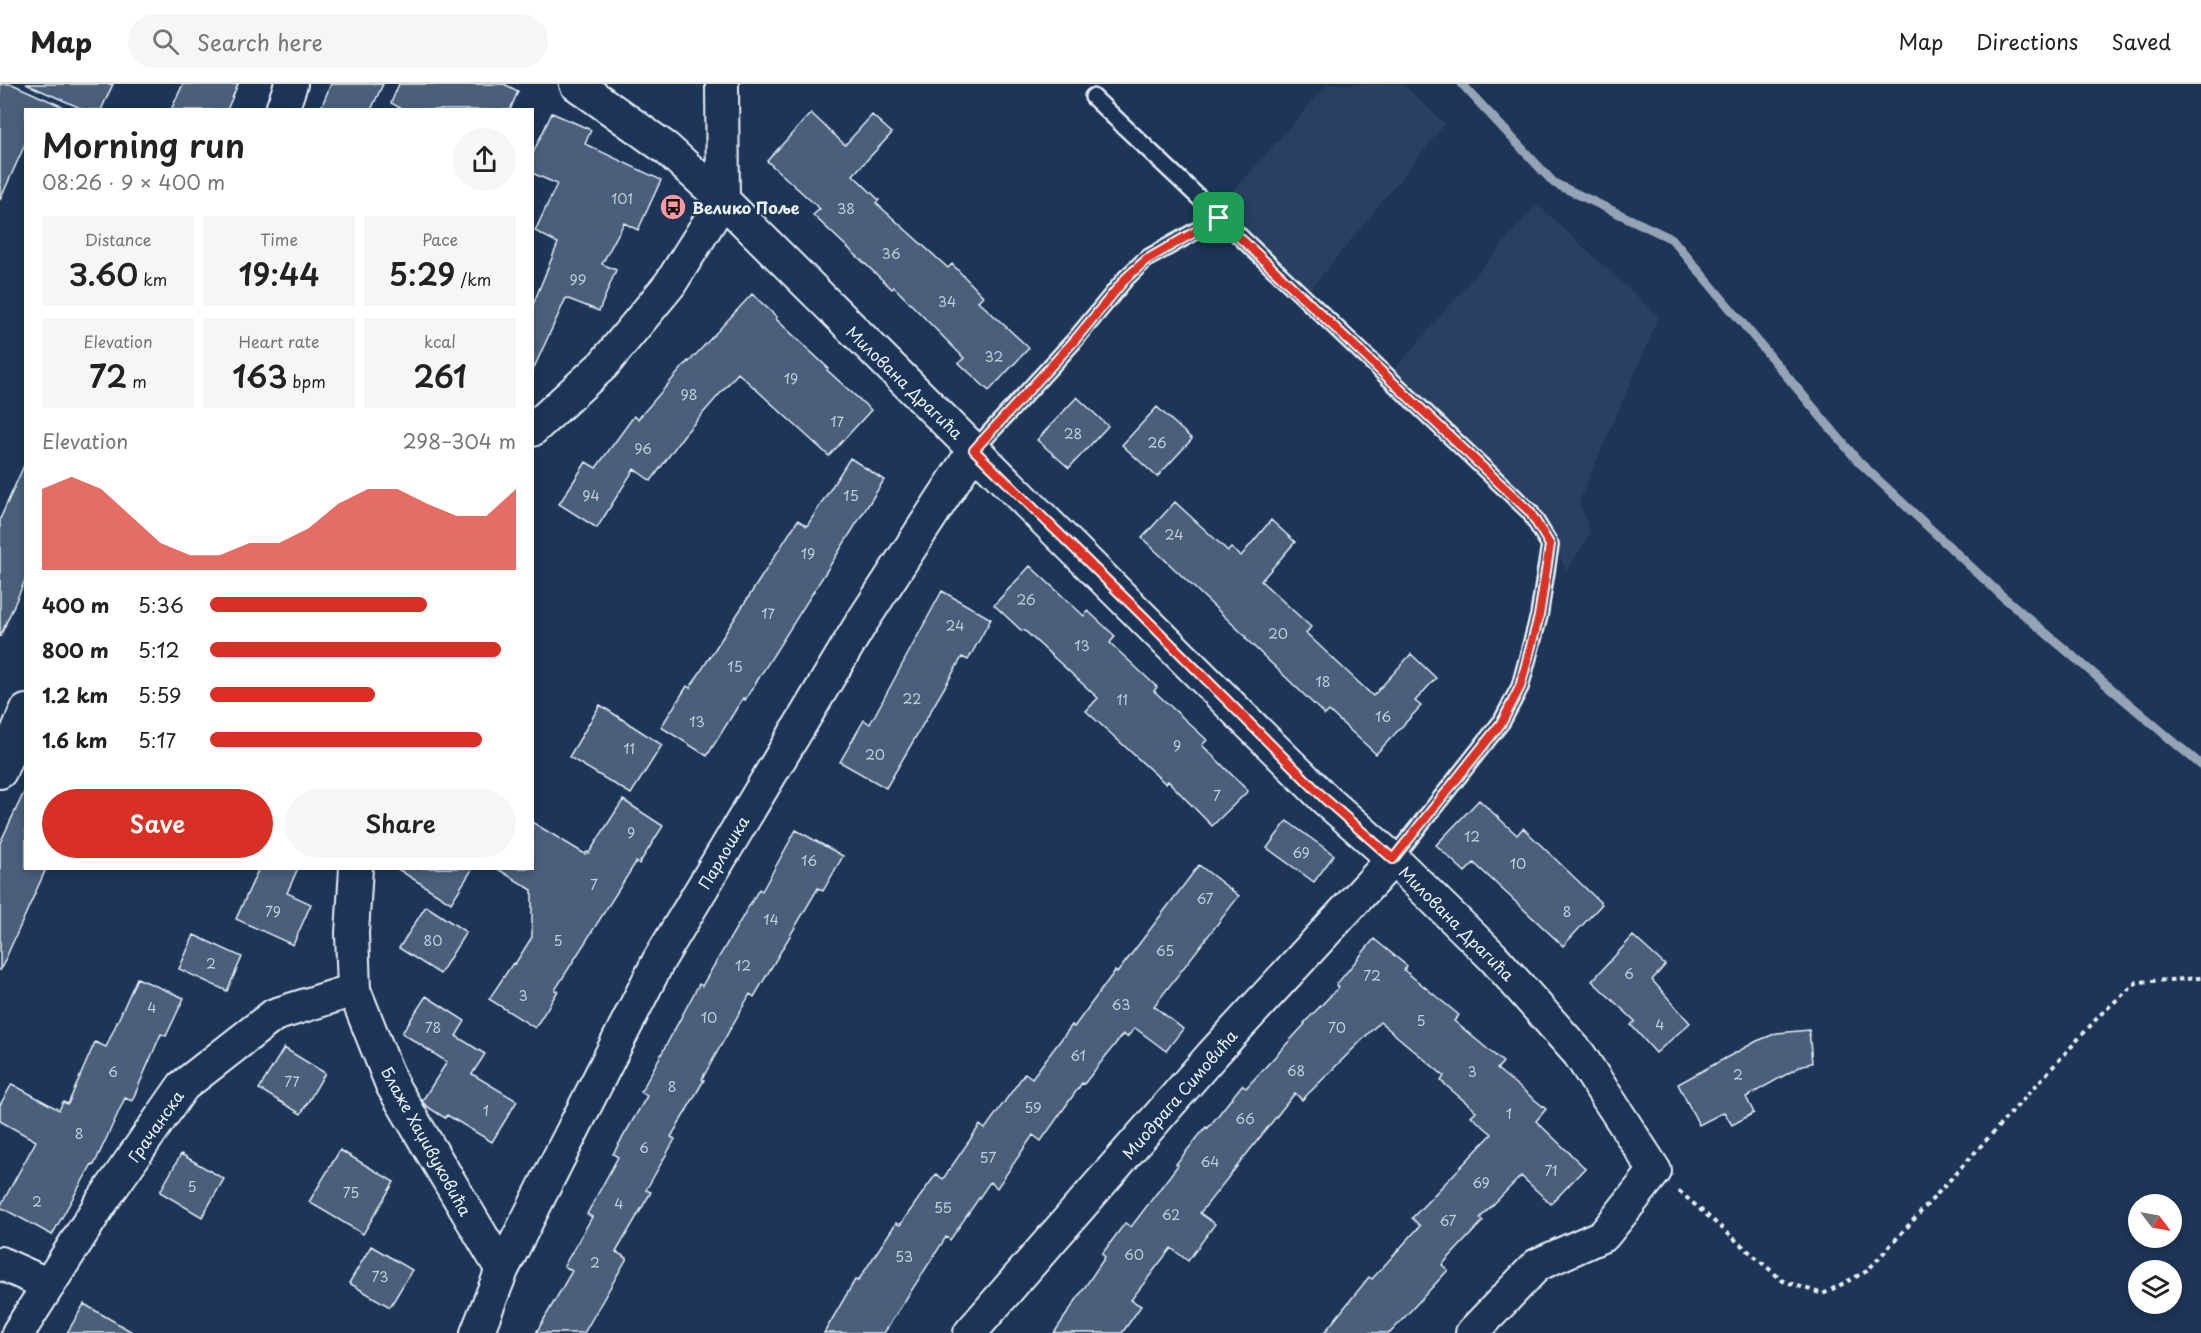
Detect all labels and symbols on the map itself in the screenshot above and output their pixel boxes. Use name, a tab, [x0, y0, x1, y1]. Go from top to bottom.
house number: 101	[611, 188, 633, 209]
bus stop icon: Велико Поље	[658, 192, 688, 222]
pin	[1193, 192, 1244, 243]
place label: Велико Поље	[692, 195, 800, 219]
house number: 38	[837, 198, 855, 219]
house number: 36	[881, 243, 901, 264]
house number: 99	[569, 269, 587, 290]
house number: 34	[938, 291, 956, 312]
street label: Милована Драгића	[841, 320, 969, 444]
house number: 32	[985, 346, 1003, 367]
house number: 19	[784, 368, 798, 389]
house number: 98	[681, 384, 697, 405]
house number: 17	[830, 411, 844, 432]
house number: 28	[1064, 423, 1082, 444]
house number: 26	[1147, 432, 1167, 453]
house number: 96	[634, 438, 652, 459]
house number: 94	[582, 485, 600, 506]
house number: 15	[843, 485, 859, 506]
house number: 24	[1165, 524, 1183, 545]
house number: 19	[801, 543, 815, 564]
house number: 26	[1016, 589, 1036, 610]
house number: 17	[761, 603, 775, 624]
house number: 24	[946, 615, 964, 636]
house number: 20	[1268, 623, 1288, 644]
house number: 13	[1074, 635, 1090, 656]
house number: 15	[727, 656, 743, 677]
house number: 18	[1315, 671, 1331, 692]
house number: 22	[903, 688, 921, 709]
house number: 11	[1116, 689, 1128, 710]
house number: 16	[1375, 706, 1391, 727]
house number: 13	[689, 711, 705, 732]
house number: 9	[1173, 735, 1181, 756]
house number: 11	[623, 738, 635, 759]
house number: 20	[865, 744, 885, 765]
house number: 7	[1213, 785, 1221, 806]
street label: Парлошка	[692, 811, 754, 893]
house number: 9	[627, 822, 635, 843]
house number: 12	[1464, 826, 1480, 847]
house number: 69	[1292, 842, 1310, 863]
house number: 16	[801, 850, 817, 871]
house number: 10	[1510, 853, 1526, 874]
street label: Милована Драгића	[1394, 860, 1520, 986]
house number: 7	[590, 874, 598, 895]
house number: 67	[1196, 888, 1214, 909]
house number: 79	[265, 901, 281, 922]
house number: 8	[1563, 901, 1571, 922]
house number: 14	[763, 909, 779, 930]
house number: 80	[424, 930, 442, 951]
house number: 5	[553, 930, 563, 951]
house number: 65	[1156, 940, 1174, 961]
house number: 2	[206, 953, 216, 974]
house number: 12	[735, 955, 751, 976]
house number: 6	[1624, 963, 1634, 984]
house number: 72	[1363, 965, 1381, 986]
house number: 3	[518, 985, 528, 1006]
house number: 63	[1112, 994, 1130, 1015]
house number: 4	[147, 997, 157, 1018]
house number: 10	[701, 1007, 717, 1028]
house number: 5	[1416, 1010, 1426, 1031]
house number: 4	[1655, 1014, 1665, 1035]
house number: 78	[425, 1017, 441, 1038]
house number: 70	[1328, 1017, 1346, 1038]
street label: Миодрага Симовића	[1116, 1024, 1242, 1164]
house number: 61	[1070, 1045, 1086, 1066]
house number: 68	[1287, 1060, 1305, 1081]
house number: 6	[108, 1061, 118, 1082]
house number: 3	[1467, 1061, 1477, 1082]
street label: Блаже Хаџивуковића	[376, 1062, 478, 1220]
house number: 2	[1733, 1064, 1743, 1085]
house number: 77	[284, 1071, 300, 1092]
house number: 8	[668, 1076, 676, 1097]
street label: Грачанска	[121, 1085, 189, 1167]
house number: 59	[1024, 1097, 1042, 1118]
house number: 1	[483, 1100, 489, 1121]
house number: 1	[1506, 1103, 1512, 1124]
house number: 66	[1235, 1108, 1255, 1129]
house number: 8	[75, 1123, 83, 1144]
house number: 6	[639, 1137, 649, 1158]
house number: 57	[980, 1147, 996, 1168]
house number: 64	[1200, 1151, 1220, 1172]
house number: 71	[1544, 1160, 1558, 1181]
house number: 69	[1472, 1172, 1490, 1193]
house number: 5	[187, 1176, 197, 1197]
house number: 75	[343, 1182, 359, 1203]
house number: 2	[32, 1191, 42, 1212]
house number: 4	[614, 1193, 624, 1214]
north arrow	[2128, 1194, 2182, 1248]
house number: 55	[934, 1197, 952, 1218]
house number: 62	[1162, 1204, 1180, 1225]
house number: 67	[1439, 1210, 1457, 1231]
house number: 60	[1124, 1244, 1144, 1265]
house number: 53	[895, 1246, 913, 1267]
house number: 2	[590, 1252, 600, 1273]
house number: 73	[372, 1266, 388, 1287]

